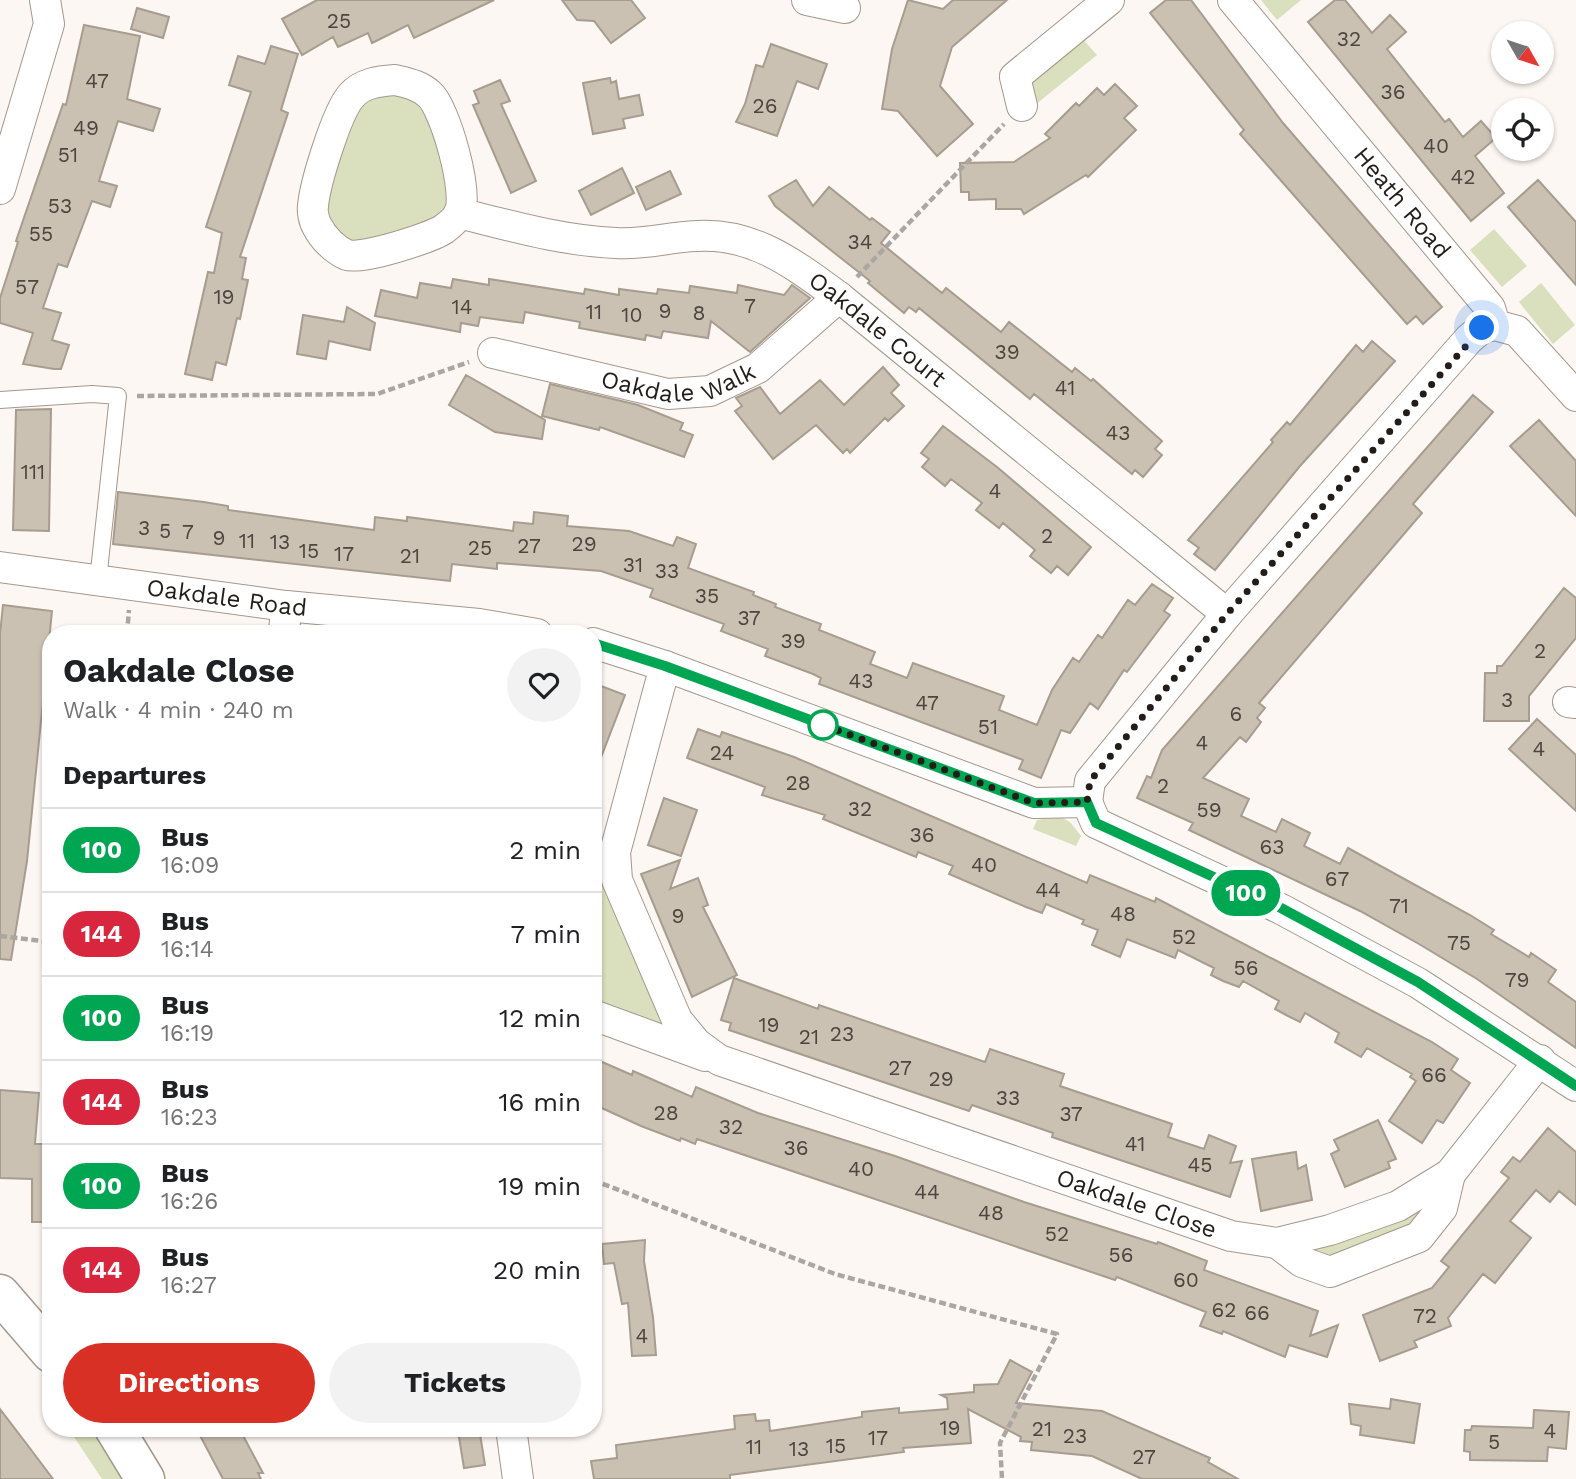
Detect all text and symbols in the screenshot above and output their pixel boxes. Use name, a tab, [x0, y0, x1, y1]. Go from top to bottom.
house number: 25	[327, 8, 351, 33]
north arrow	[1491, 21, 1554, 84]
map controls	[1491, 21, 1554, 161]
house number: 32	[1337, 26, 1361, 51]
house number: 47	[85, 68, 109, 93]
house number: 36	[1380, 79, 1406, 104]
house number: 26	[752, 93, 778, 118]
button: locate	[1491, 98, 1554, 161]
house number: 49	[73, 115, 99, 140]
house number: 40	[1423, 133, 1449, 158]
street label: Heath Road	[1348, 141, 1456, 264]
house number: 51	[58, 142, 78, 167]
house number: 42	[1450, 164, 1476, 189]
house number: 53	[48, 193, 72, 218]
house number: 55	[29, 221, 53, 246]
house number: 34	[847, 229, 873, 254]
street label: Oakdale Court	[804, 266, 952, 393]
house number: 57	[15, 274, 39, 299]
house number: 19	[213, 284, 235, 309]
house number: 7	[744, 293, 756, 318]
house number: 14	[451, 294, 473, 319]
house number: 9	[659, 298, 671, 323]
house number: 11	[586, 299, 602, 324]
house number: 8	[693, 300, 705, 325]
house number: 10	[621, 302, 643, 327]
your location	[1464, 310, 1499, 345]
house number: 39	[994, 339, 1020, 364]
street label: Oakdale Walk	[598, 357, 760, 409]
house number: 41	[1055, 375, 1075, 400]
house number: 43	[1105, 420, 1131, 445]
house number: 111	[21, 459, 45, 484]
house number: 4	[989, 478, 1001, 503]
house number: 3	[138, 515, 150, 540]
house number: 5	[159, 518, 171, 543]
house number: 7	[182, 519, 194, 544]
house number: 2	[1041, 523, 1053, 548]
house number: 9	[213, 525, 225, 550]
house number: 11	[239, 528, 255, 553]
house number: 13	[270, 529, 290, 554]
house number: 29	[571, 531, 597, 556]
house number: 27	[517, 533, 541, 558]
house number: 25	[468, 535, 492, 560]
house number: 15	[299, 538, 319, 563]
house number: 17	[334, 541, 354, 566]
house number: 21	[400, 543, 420, 568]
house number: 31	[623, 552, 643, 577]
house number: 33	[655, 558, 679, 583]
street label: Oakdale Road	[145, 573, 308, 622]
house number: 35	[695, 583, 719, 608]
house number: 37	[737, 605, 761, 630]
house number: 39	[780, 628, 806, 653]
house number: 2	[1534, 638, 1546, 663]
button: heart	[507, 648, 581, 722]
text: Oakdale Close	[63, 651, 295, 690]
house number: 43	[848, 668, 874, 693]
house number: 3	[1501, 687, 1513, 712]
house number: 47	[915, 690, 939, 715]
text: Walk · 4 min · 240 m	[63, 697, 294, 724]
house number: 6	[1230, 701, 1242, 726]
unlabelled marker	[808, 710, 838, 740]
house number: 51	[978, 714, 998, 739]
house number: 4	[1196, 730, 1208, 755]
house number: 4	[1533, 736, 1545, 761]
house number: 24	[710, 740, 734, 765]
text: Departures	[63, 760, 206, 790]
house number: 28	[785, 770, 811, 795]
house number: 2	[1157, 773, 1169, 798]
house number: 32	[848, 796, 872, 821]
house number: 59	[1196, 797, 1222, 822]
text: Bus	[161, 822, 209, 852]
house number: 36	[909, 822, 935, 847]
house number: 63	[1259, 834, 1285, 859]
text: 2 min	[509, 835, 581, 865]
text: 100	[81, 836, 122, 864]
text: 16:09	[161, 852, 219, 879]
house number: 40	[971, 852, 997, 877]
house number: 67	[1325, 866, 1349, 891]
line badge: 100	[1206, 870, 1286, 916]
house number: 44	[1035, 877, 1061, 902]
text: 100	[1225, 879, 1267, 907]
house number: 71	[1389, 893, 1409, 918]
house number: 48	[1110, 901, 1136, 926]
house number: 9	[672, 903, 684, 928]
text: Bus	[161, 906, 209, 936]
text: 7 min	[511, 919, 581, 949]
text: 144	[81, 920, 122, 948]
house number: 52	[1172, 924, 1196, 949]
house number: 75	[1447, 930, 1471, 955]
text: 16:14	[161, 936, 214, 963]
house number: 56	[1234, 955, 1259, 980]
house number: 79	[1505, 967, 1529, 992]
text: Bus	[161, 990, 209, 1020]
text: 12 min	[499, 1003, 581, 1033]
text: 100	[81, 1004, 122, 1032]
house number: 19	[758, 1012, 780, 1037]
text: 16:19	[161, 1020, 214, 1047]
house number: 23	[830, 1021, 854, 1046]
house number: 21	[799, 1024, 819, 1049]
house number: 27	[888, 1055, 912, 1080]
house number: 66	[1421, 1062, 1447, 1087]
house number: 29	[928, 1066, 954, 1091]
text: Bus	[161, 1074, 209, 1104]
house number: 33	[996, 1085, 1020, 1110]
text: 16 min	[498, 1087, 581, 1117]
text: 144	[81, 1088, 122, 1116]
house number: 28	[653, 1100, 679, 1125]
house number: 37	[1059, 1101, 1083, 1126]
text: 16:23	[161, 1104, 218, 1131]
house number: 32	[719, 1114, 743, 1139]
house number: 41	[1125, 1131, 1145, 1156]
house number: 36	[783, 1135, 809, 1160]
house number: 45	[1187, 1152, 1213, 1177]
house number: 40	[848, 1156, 874, 1181]
text: Bus	[161, 1158, 209, 1188]
street label: Oakdale Close	[1053, 1163, 1220, 1244]
text: 19 min	[498, 1171, 581, 1201]
text: 100	[81, 1172, 122, 1200]
house number: 44	[914, 1179, 940, 1204]
text: 16:26	[161, 1188, 218, 1215]
house number: 48	[978, 1200, 1004, 1225]
house number: 52	[1045, 1221, 1069, 1246]
text: Bus	[161, 1242, 209, 1272]
house number: 56	[1109, 1242, 1134, 1267]
text: 20 min	[493, 1255, 581, 1285]
text: 144	[81, 1256, 122, 1284]
house number: 60	[1173, 1267, 1199, 1292]
text: 16:27	[161, 1272, 217, 1299]
house number: 62	[1211, 1297, 1237, 1322]
house number: 66	[1244, 1300, 1270, 1325]
house number: 72	[1413, 1303, 1437, 1328]
house number: 4	[636, 1323, 648, 1348]
button: Directions	[63, 1343, 315, 1423]
button: Tickets	[329, 1343, 581, 1423]
house number: 19	[939, 1415, 961, 1440]
house number: 21	[1032, 1416, 1052, 1441]
house number: 4	[1544, 1418, 1556, 1443]
house number: 23	[1063, 1423, 1087, 1448]
house number: 17	[868, 1425, 888, 1450]
house number: 5	[1488, 1429, 1500, 1454]
house number: 15	[826, 1433, 846, 1458]
house number: 11	[746, 1434, 762, 1459]
house number: 13	[789, 1436, 809, 1461]
house number: 27	[1132, 1444, 1156, 1469]

